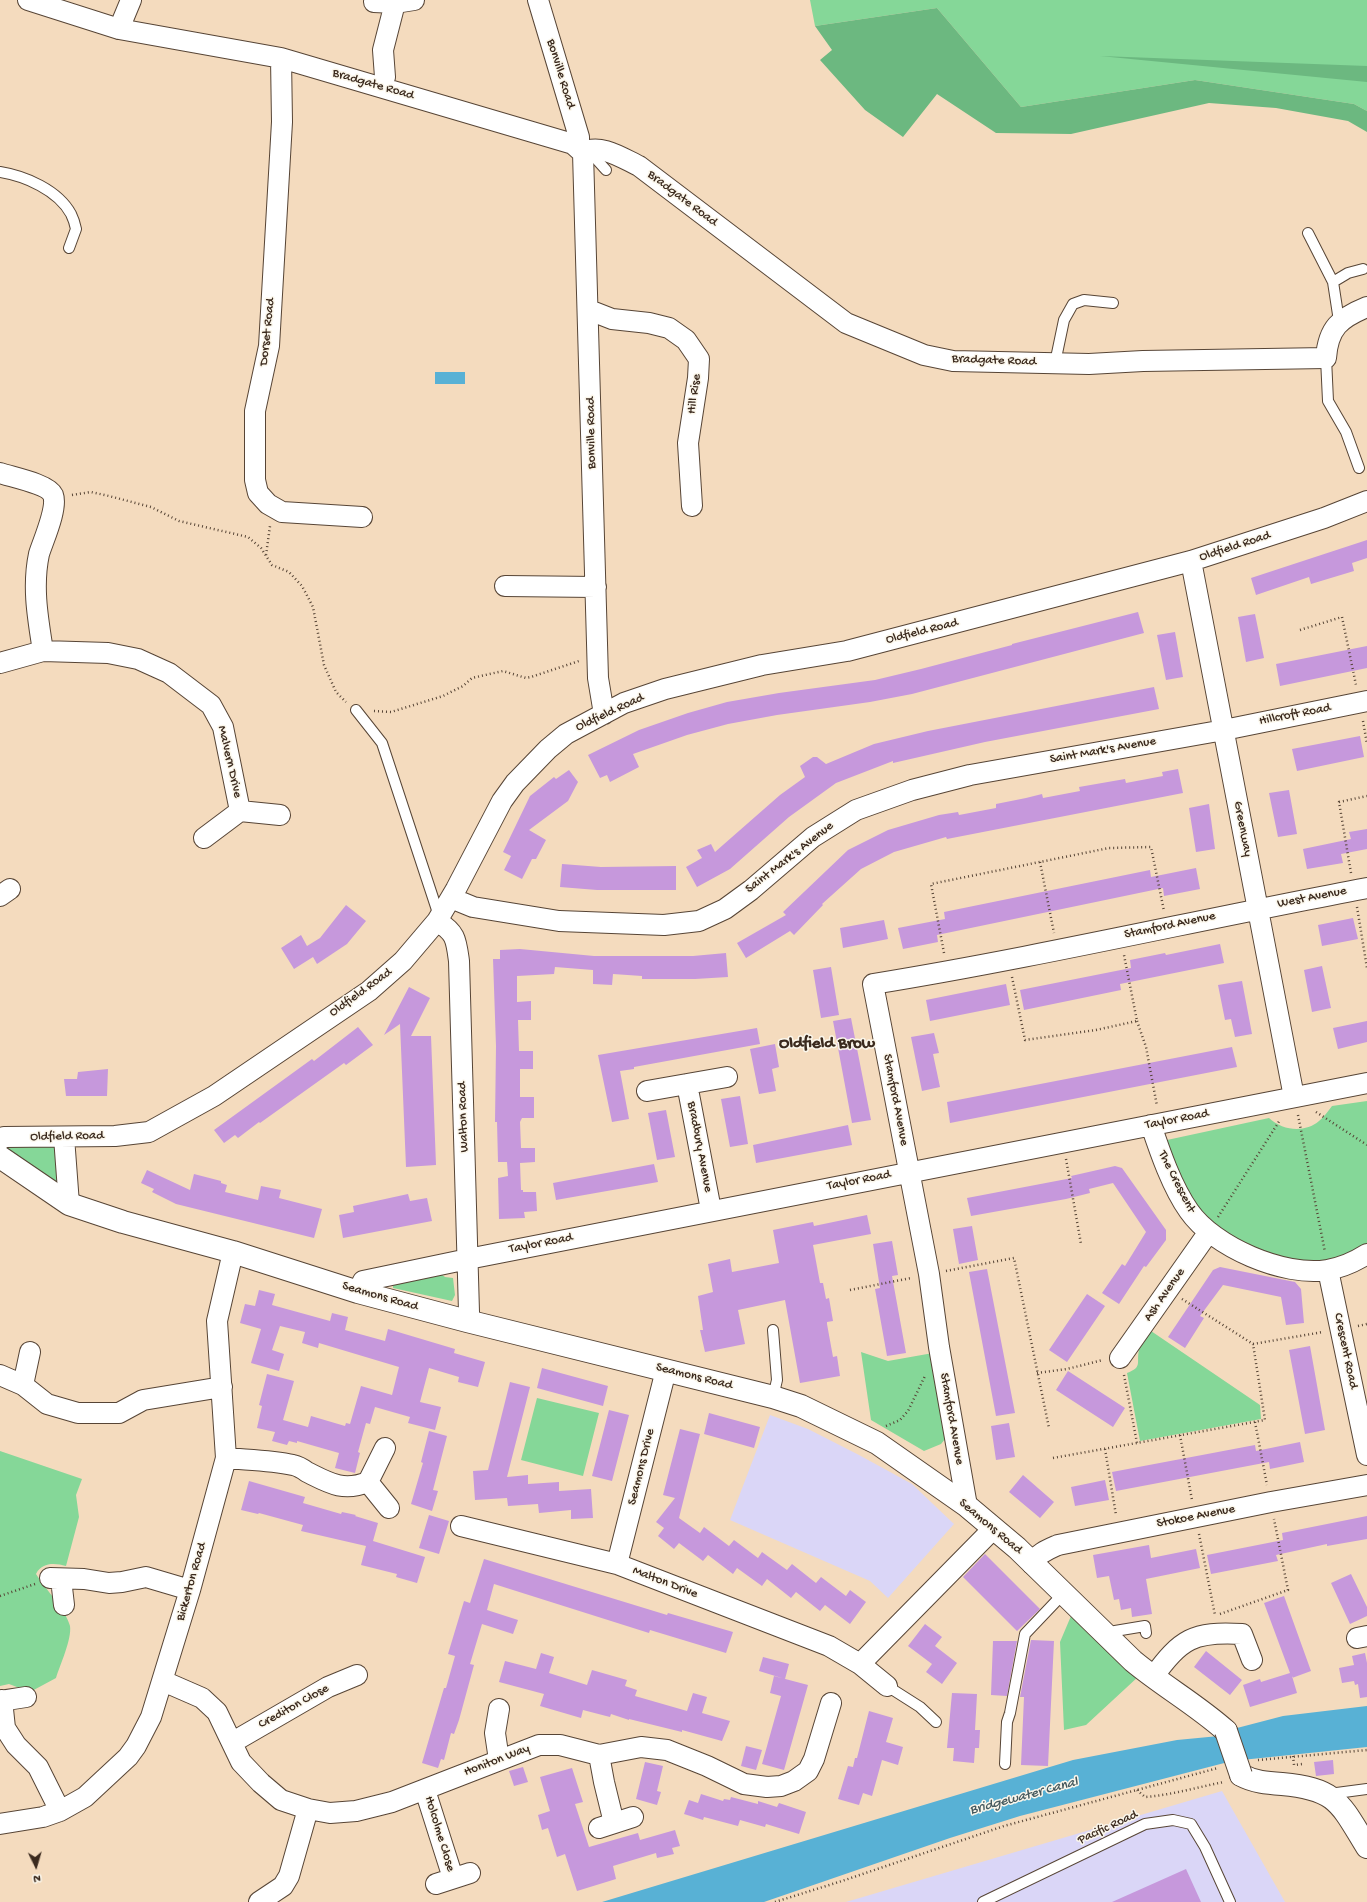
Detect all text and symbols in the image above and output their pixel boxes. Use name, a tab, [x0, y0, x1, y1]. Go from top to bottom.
street label: Bonville Road	[542, 37, 578, 111]
street label: Bradgate Road	[330, 66, 416, 104]
street label: Bradgate Road	[644, 167, 720, 231]
street label: Dorset Road	[257, 297, 279, 367]
street label: Bradgate Road	[952, 352, 1036, 370]
street label: Hill Rise	[684, 373, 706, 415]
street label: Bonville Road	[584, 397, 600, 469]
street label: Oldfield Road	[1198, 528, 1272, 566]
street label: Oldfield Road	[884, 616, 960, 648]
street label: Oldfield Road	[573, 690, 647, 736]
street label: Hillcroft Road	[1258, 700, 1332, 730]
street label: Malvern Drive	[213, 724, 245, 800]
street label: Saint Mark's Avenue	[1049, 734, 1157, 768]
street label: Greenway	[1229, 800, 1255, 858]
street label: Saint Mark's Avenue	[743, 819, 837, 897]
street label: West Avenue	[1276, 884, 1348, 912]
street label: Stamford Avenue	[1123, 909, 1217, 943]
street label: Oldfield Road	[327, 965, 395, 1021]
district label: Oldfield Brow	[779, 1034, 875, 1054]
street label: Stamford Avenue	[878, 1053, 912, 1147]
street label: Walton Road	[455, 1081, 473, 1153]
street label: Bradbury Avenue	[683, 1100, 715, 1194]
street label: Taylor Road	[1144, 1106, 1210, 1134]
street label: Oldfield Road	[30, 1129, 104, 1145]
street label: The Crescent	[1154, 1148, 1198, 1216]
street label: Taylor Road	[826, 1167, 892, 1195]
street label: Taylor Road	[508, 1230, 574, 1258]
street label: Ash Avenue	[1141, 1265, 1189, 1325]
street label: Seamons Road	[340, 1279, 420, 1315]
street label: Crescent Road	[1329, 1312, 1361, 1390]
street label: Seamons Road	[654, 1360, 734, 1394]
street label: Stamford Avenue	[935, 1372, 967, 1466]
street label: Seamons Drive	[625, 1427, 659, 1507]
street label: Seamons Road	[955, 1496, 1025, 1558]
street label: Stokoe Avenue	[1155, 1502, 1237, 1532]
street label: Bickerton Road	[173, 1541, 211, 1623]
street label: Malton Drive	[630, 1563, 700, 1603]
street label: Crediton Close	[256, 1681, 332, 1733]
street label: Honiton Way	[462, 1741, 532, 1781]
water label: Bridgewater Canal	[968, 1774, 1080, 1820]
street label: Holcolme Close	[420, 1794, 458, 1874]
street label: Pacific Road	[1076, 1807, 1140, 1849]
north arrow	[16, 1846, 56, 1886]
text: N	[33, 1872, 41, 1884]

